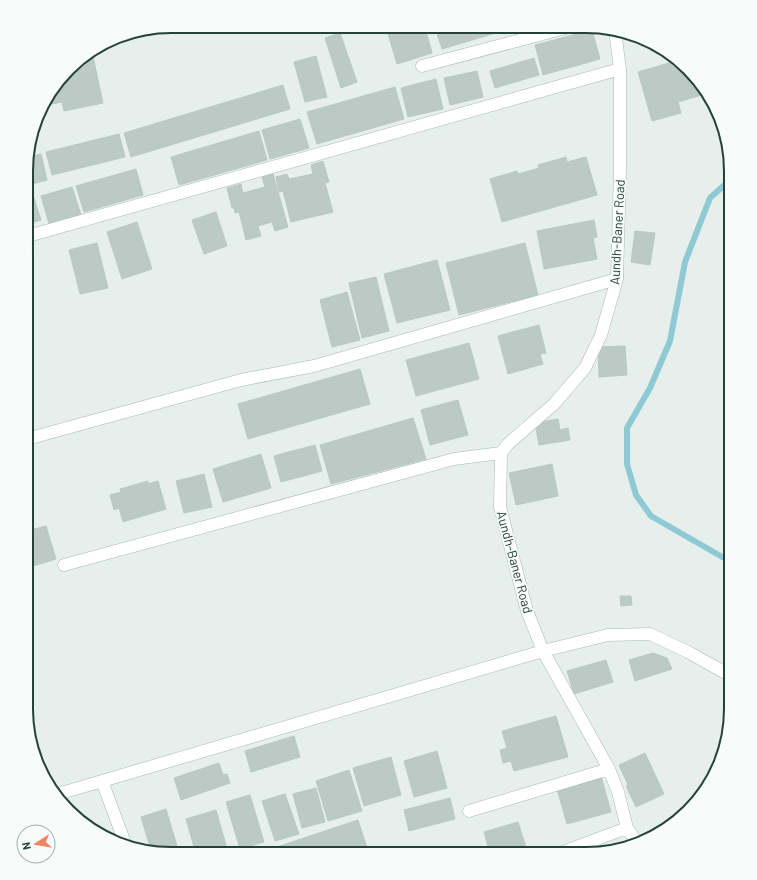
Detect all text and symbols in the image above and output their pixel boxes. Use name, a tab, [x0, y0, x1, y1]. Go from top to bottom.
street label: Aundh-Baner Road	[606, 179, 628, 285]
street label: Aundh-Baner Road	[494, 509, 536, 615]
north arrow	[16, 824, 56, 864]
text: N	[19, 841, 33, 851]

